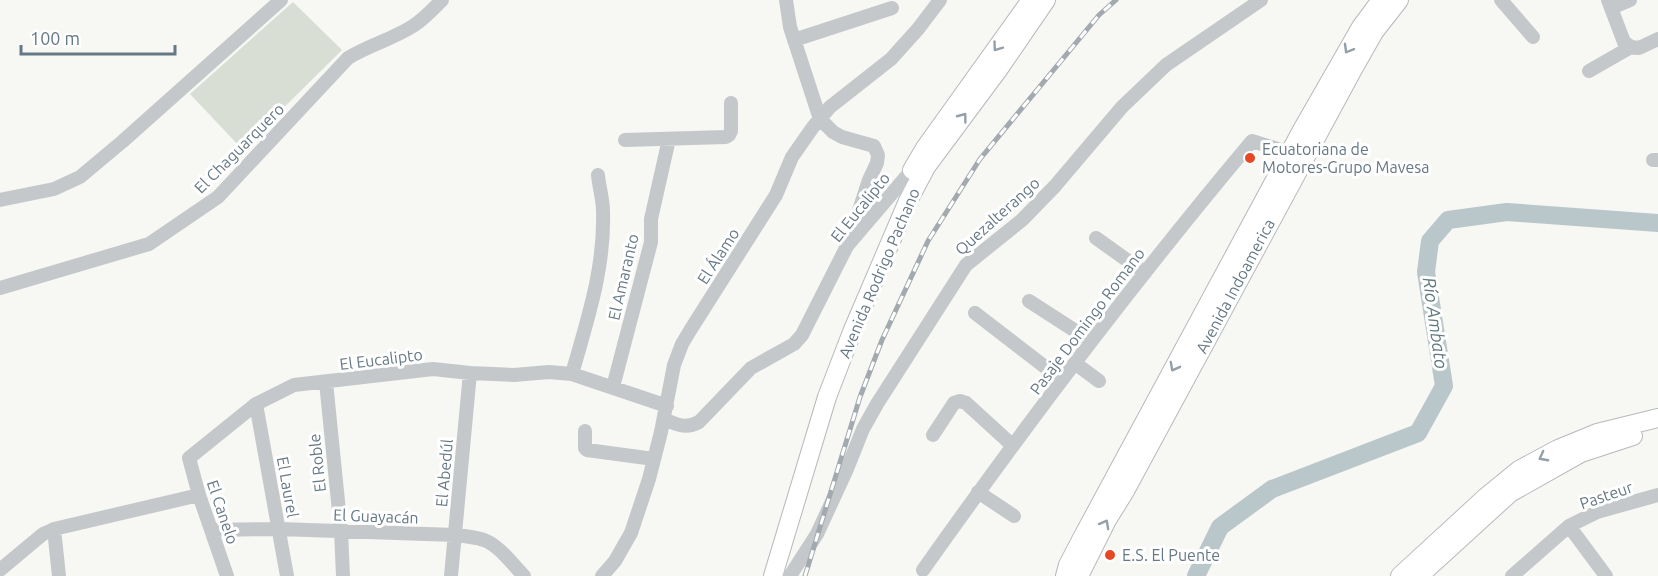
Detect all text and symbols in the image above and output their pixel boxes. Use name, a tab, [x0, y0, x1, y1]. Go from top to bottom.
scale bar	[21, 18, 176, 56]
text: 100 m	[30, 28, 80, 48]
one-way arrow	[993, 41, 1004, 52]
one-way arrow	[1344, 43, 1356, 53]
street label: El Chaguarquero	[190, 99, 288, 197]
one-way arrow	[956, 113, 967, 124]
place label: Ecuatoriana de Motores-Grupo Mavesa	[1262, 140, 1429, 176]
marker: Ecuatoriana de Motores-Grupo Mavesa	[1243, 151, 1257, 165]
street label: El Eucalipto	[827, 169, 893, 245]
street label: Quezalterango	[951, 173, 1043, 259]
street label: Avenida Rodrigo Pachano	[835, 185, 923, 361]
street label: Avenida Indoamerica	[1192, 216, 1278, 356]
street label: El Álamo	[692, 224, 743, 287]
street label: El Amaranto	[604, 232, 642, 322]
street label: Pasaje Domingo Romano	[1026, 244, 1148, 398]
water label: Río Ambato	[1420, 276, 1452, 370]
street label: El Eucalipto	[338, 345, 424, 373]
one-way arrow	[1170, 361, 1181, 371]
street label: El Roble	[305, 433, 329, 493]
street label: El Abedúl	[432, 438, 456, 508]
one-way arrow	[1539, 450, 1549, 461]
street label: El Laurel	[274, 455, 302, 519]
street label: El Canelo	[204, 478, 242, 546]
street label: Pasteur	[1577, 478, 1635, 512]
street label: El Guayacán	[333, 506, 419, 526]
one-way arrow	[1098, 520, 1110, 530]
place label: E.S. El Puente	[1122, 546, 1220, 564]
marker: E.S. El Puente	[1103, 548, 1117, 562]

